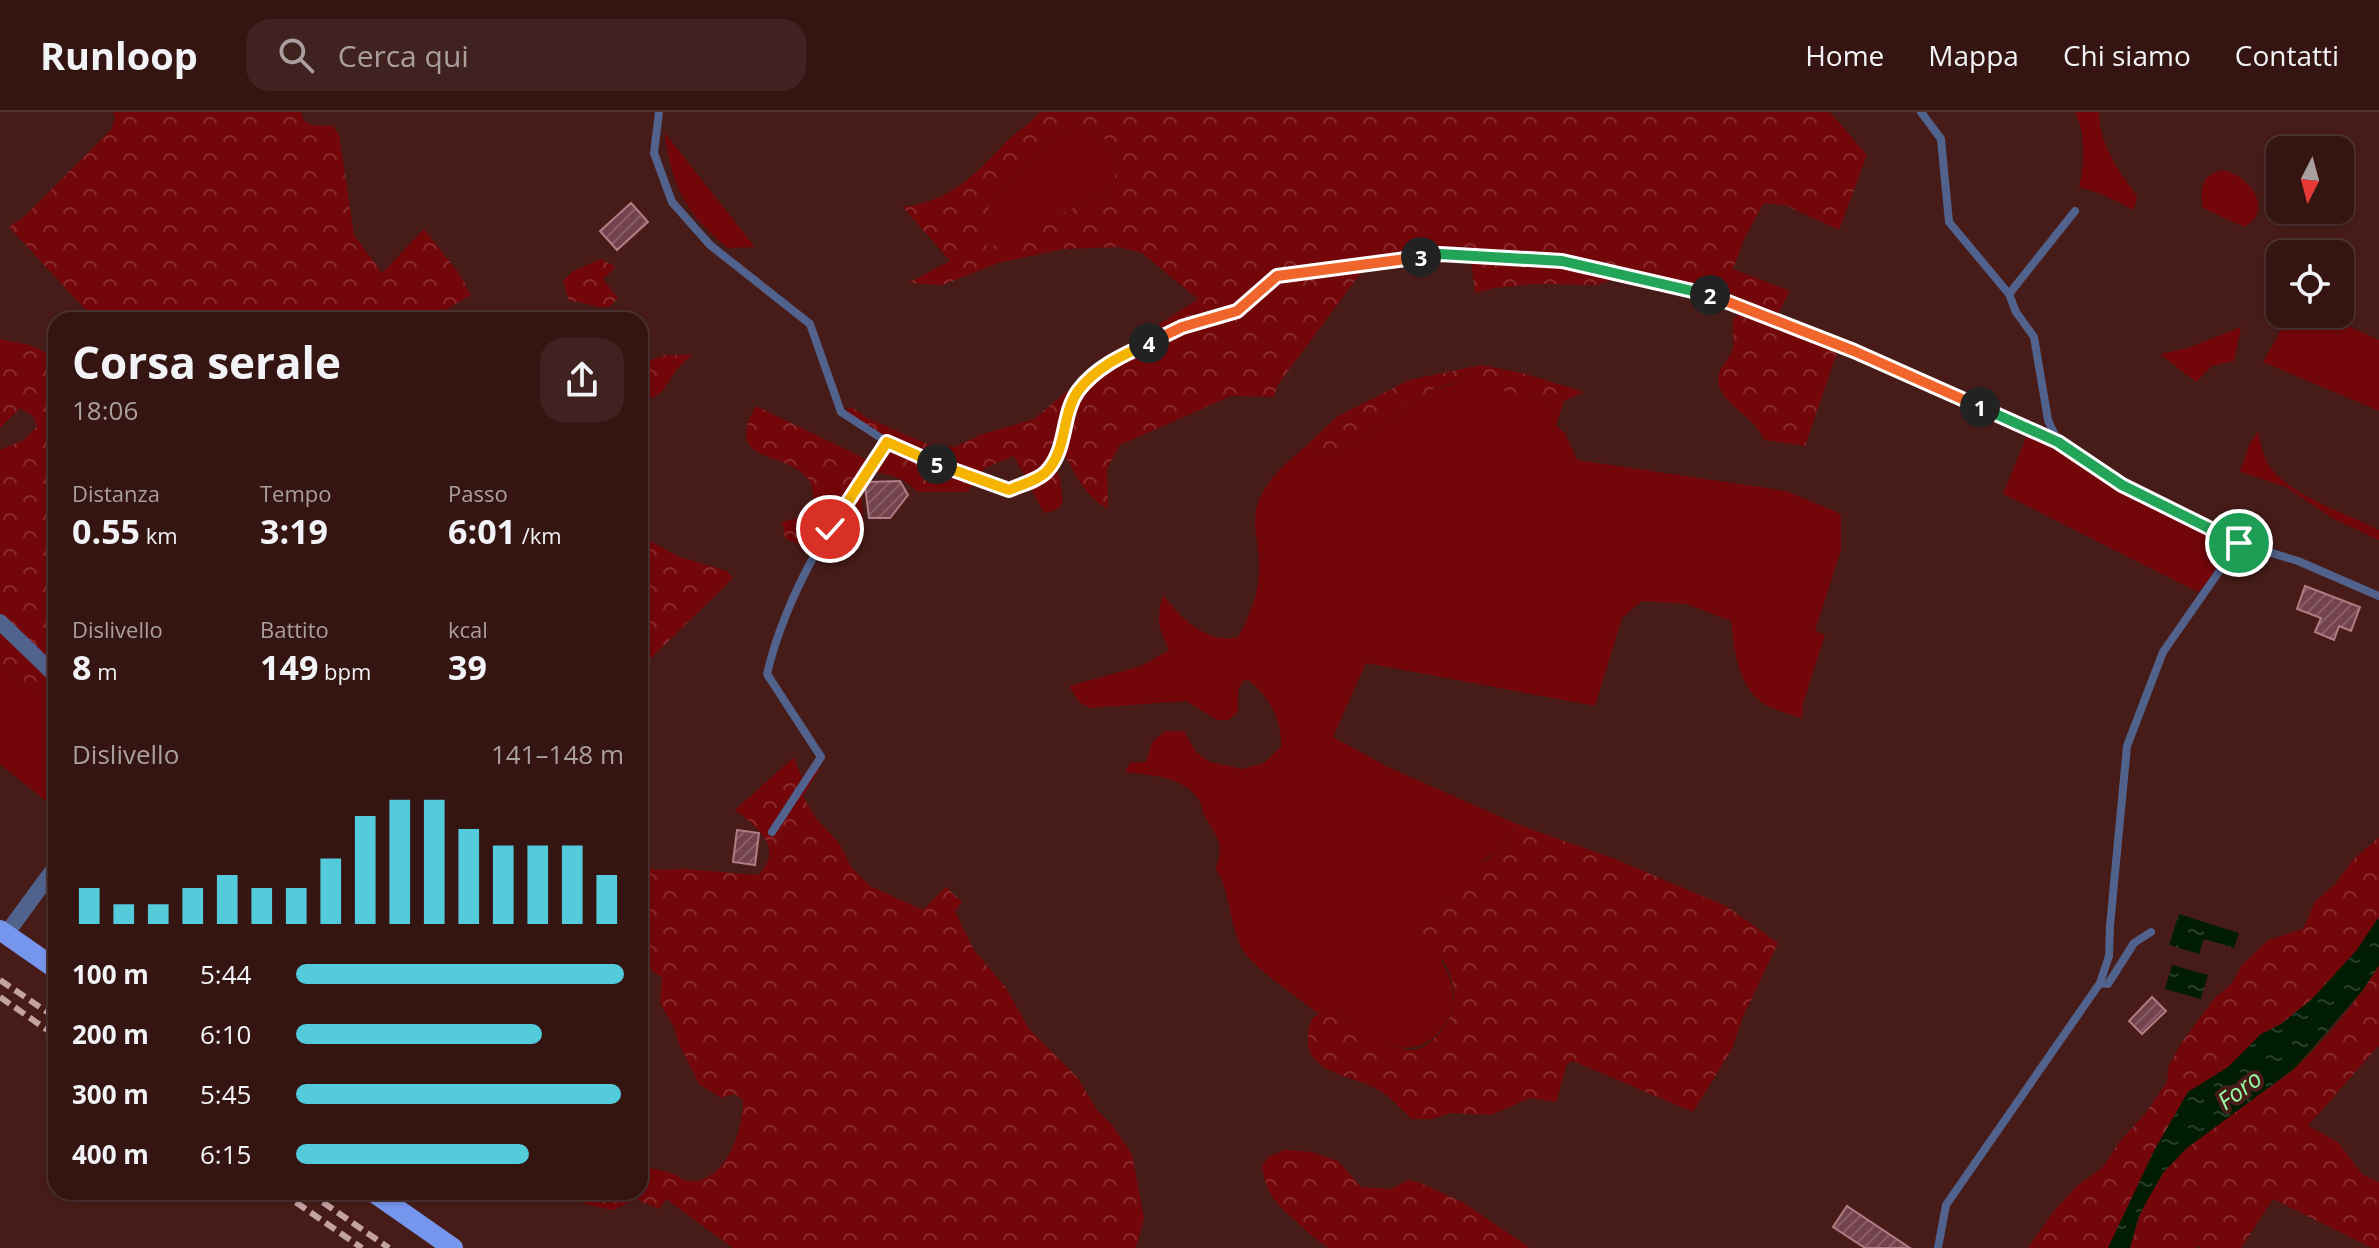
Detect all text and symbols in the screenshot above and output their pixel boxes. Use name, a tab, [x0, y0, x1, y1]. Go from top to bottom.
search box	[246, 19, 806, 91]
text: Runloop	[40, 29, 198, 81]
icon: search	[274, 33, 318, 77]
text: Cerca qui	[338, 35, 469, 76]
text: Home	[1805, 36, 1884, 74]
text: Mappa	[1928, 36, 2019, 74]
text: Chi siamo	[2063, 36, 2191, 74]
text: Contatti	[2235, 36, 2339, 74]
north arrow	[2266, 136, 2354, 224]
map controls	[2266, 136, 2354, 328]
pin: 3	[1401, 237, 1441, 277]
button: locate	[2266, 240, 2354, 328]
text: 3	[1415, 242, 1427, 272]
pin: 2	[1690, 275, 1730, 315]
text: 2	[1704, 280, 1716, 310]
pin: 4	[1129, 323, 1169, 363]
text: 4	[1143, 328, 1155, 358]
text: Corsa serale	[72, 332, 341, 392]
button: share	[540, 338, 624, 422]
pin: 1	[1960, 387, 2000, 427]
text: 18:06	[72, 392, 138, 428]
text: 1	[1974, 392, 1986, 422]
pin: 5	[917, 444, 957, 484]
text: 5	[931, 449, 943, 479]
text: Distanza	[72, 478, 160, 508]
text: Tempo	[260, 478, 332, 508]
text: Passo	[448, 478, 508, 508]
pin	[796, 495, 864, 563]
icon: check	[808, 507, 852, 551]
text: 0.55	[72, 508, 140, 554]
text: 3:19	[260, 508, 328, 554]
text: 6:01	[448, 508, 516, 554]
pin	[2205, 509, 2273, 577]
text: km	[140, 520, 178, 550]
text: /km	[516, 520, 562, 550]
icon: arrive	[2217, 521, 2261, 565]
text: Dislivello	[72, 614, 163, 644]
text: Battito	[260, 614, 329, 644]
text: kcal	[448, 614, 488, 644]
text: 8	[72, 644, 91, 690]
text: 149	[260, 644, 318, 690]
text: 39	[448, 644, 487, 690]
text: m	[91, 656, 118, 686]
text: bpm	[318, 656, 371, 686]
text: Dislivello	[72, 736, 179, 772]
text: 141–148 m	[491, 736, 624, 772]
text: 100 m	[72, 956, 149, 992]
text: 5:44	[200, 956, 251, 992]
text: 200 m	[72, 1016, 149, 1052]
text: 6:10	[200, 1016, 251, 1052]
water label: Foro	[2210, 1061, 2268, 1117]
text: 300 m	[72, 1076, 149, 1112]
text: 5:45	[200, 1076, 251, 1112]
text: 400 m	[72, 1136, 149, 1172]
text: 6:15	[200, 1136, 251, 1172]

